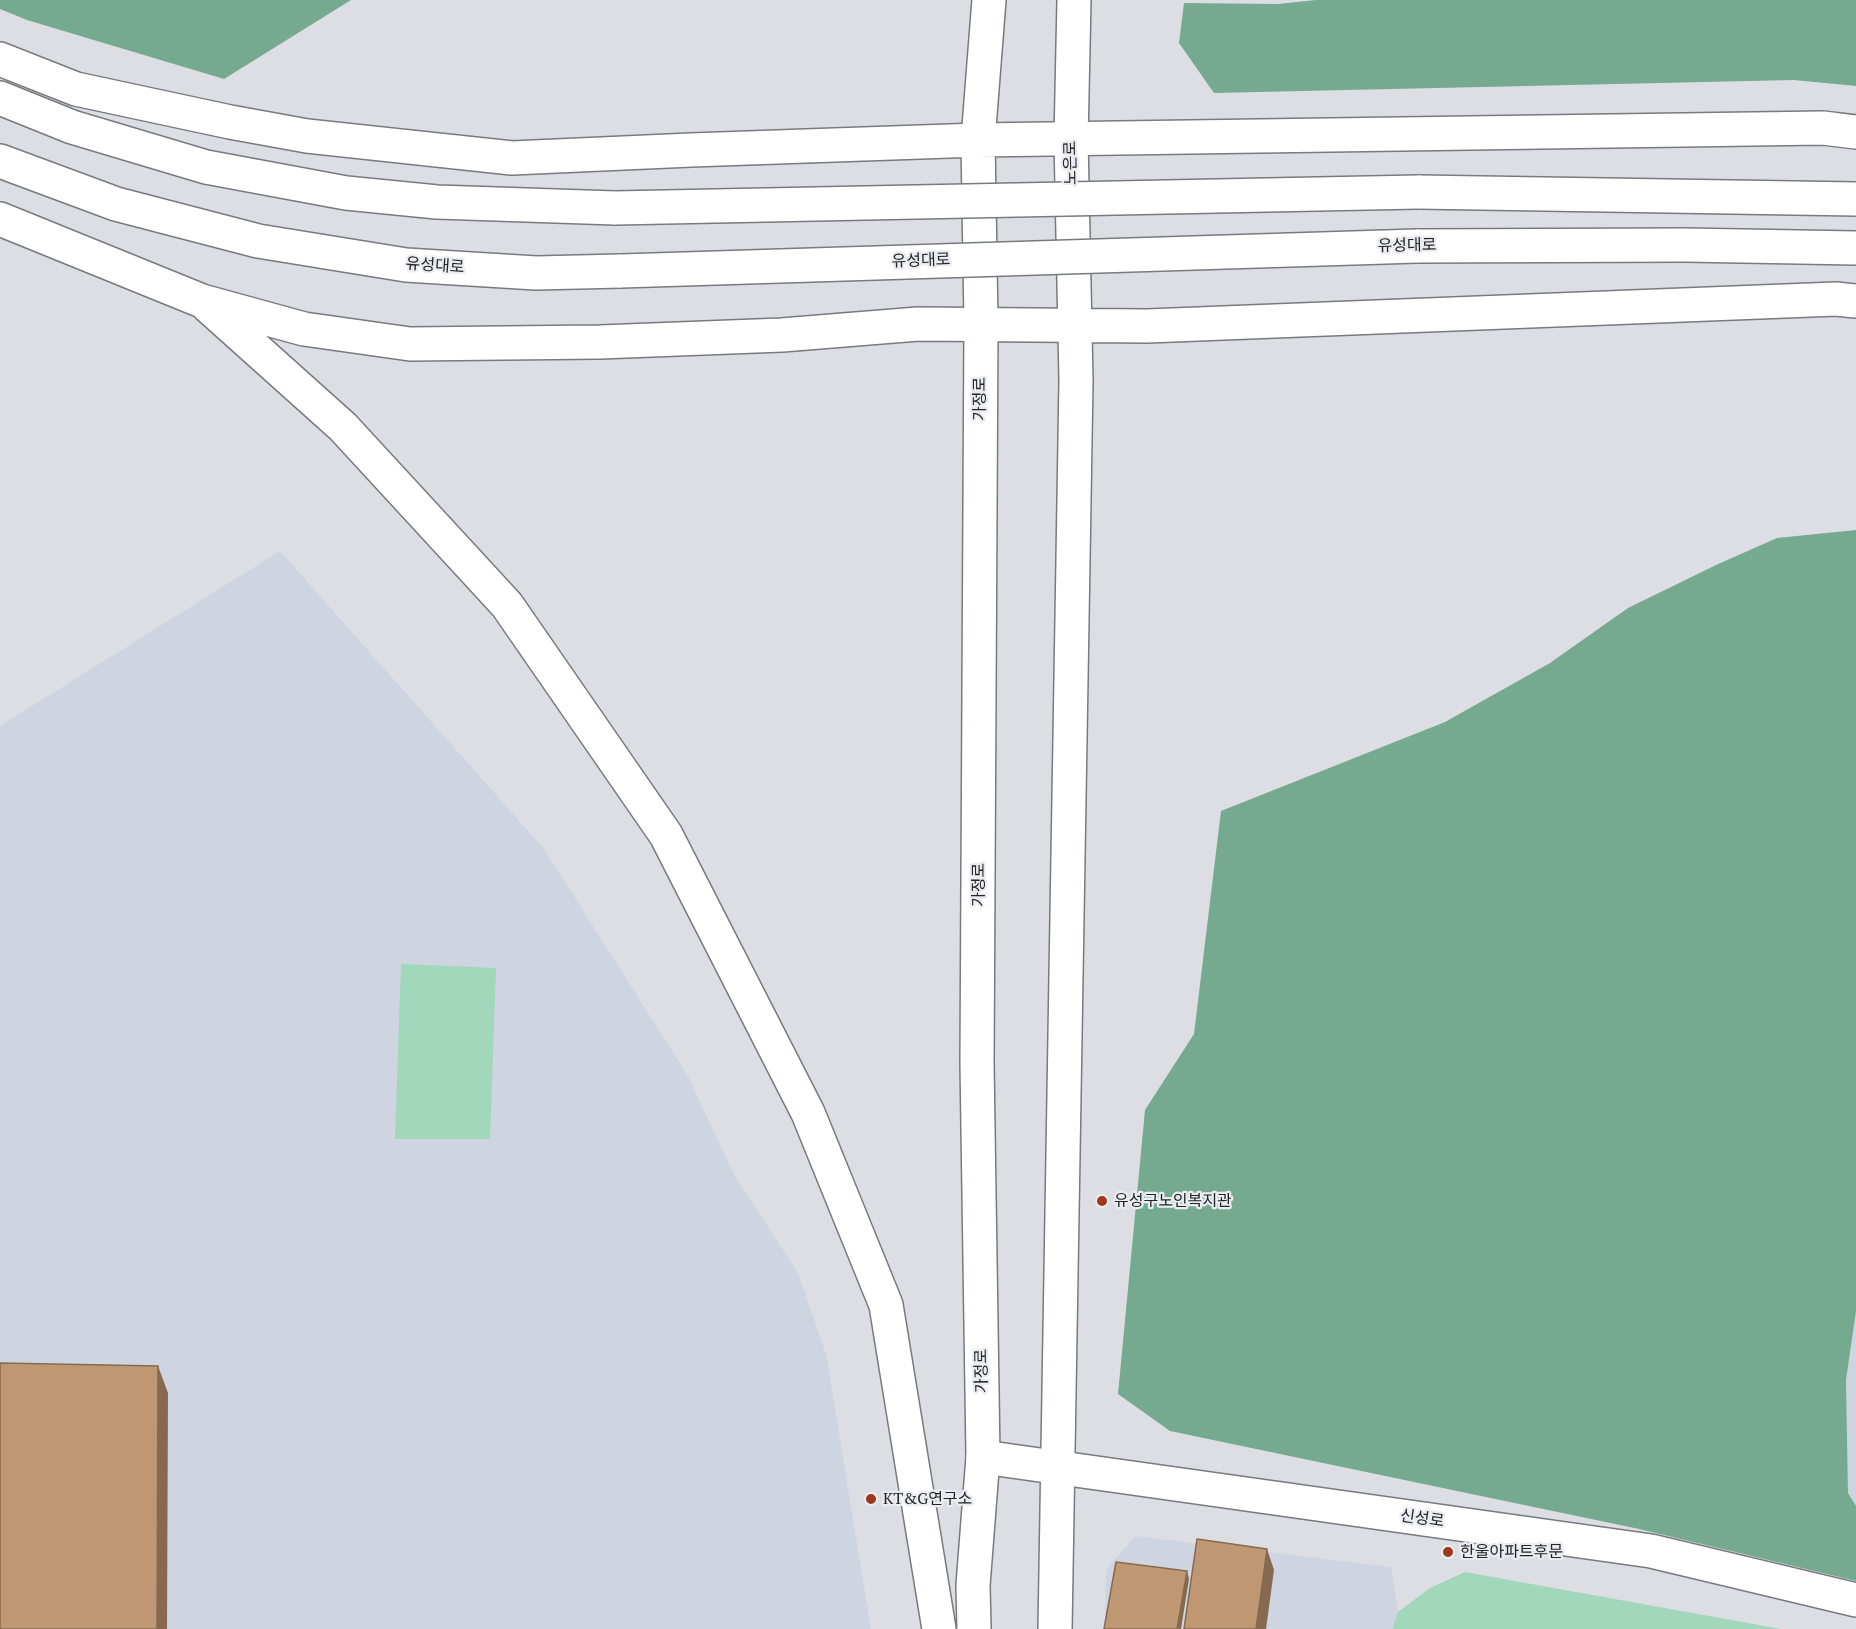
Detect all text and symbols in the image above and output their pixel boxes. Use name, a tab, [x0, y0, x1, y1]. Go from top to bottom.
street label: 노은로	[1061, 141, 1081, 185]
street label: 유성대로	[1377, 236, 1437, 256]
street label: 유성대로	[891, 250, 951, 272]
street label: 유성대로	[405, 254, 465, 278]
street label: 가정로	[970, 377, 990, 421]
street label: 가정로	[969, 863, 989, 907]
place label: 유성구노인복지관	[1114, 1191, 1232, 1211]
marker: 유성구노인복지관	[1095, 1194, 1109, 1208]
street label: 가정로	[972, 1349, 992, 1393]
place label: KT&G연구소	[883, 1489, 972, 1509]
marker: KT&G연구소	[864, 1492, 878, 1506]
street label: 신성로	[1399, 1506, 1445, 1532]
place label: 한울아파트후문	[1460, 1542, 1563, 1562]
marker: 한울아파트후문	[1441, 1545, 1455, 1559]

